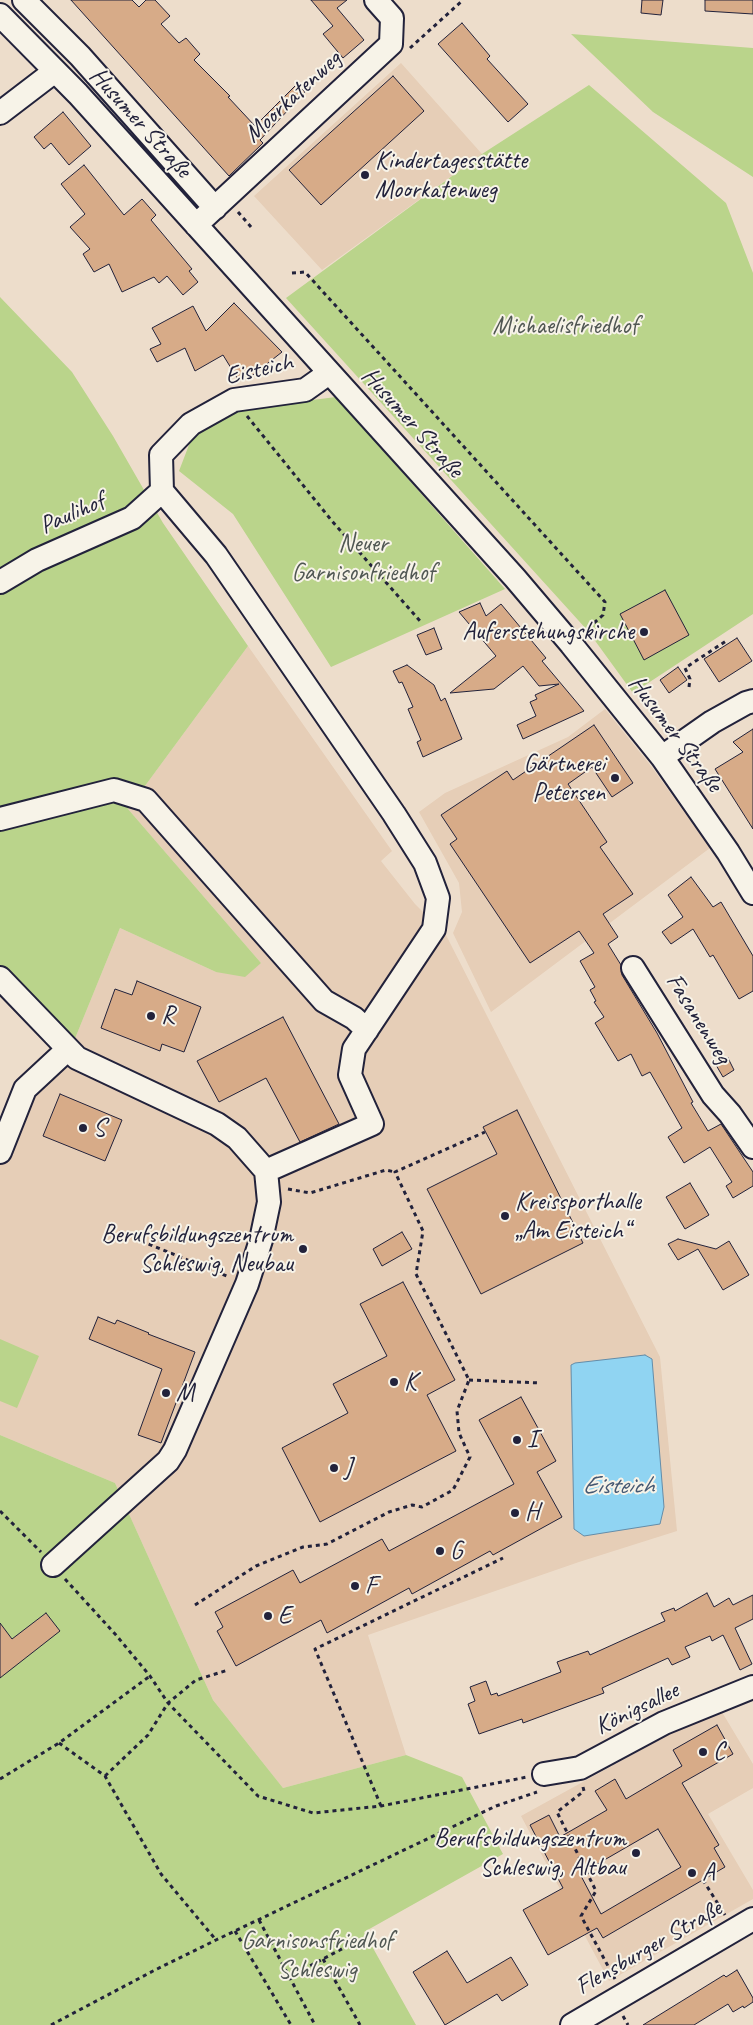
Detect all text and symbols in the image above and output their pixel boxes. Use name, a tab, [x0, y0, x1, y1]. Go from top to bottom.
street label: Moorkatenweg	[238, 45, 348, 149]
street label: Husumer Straße	[83, 62, 197, 184]
place label: Kindertagesstätte Moorkatenweg	[375, 146, 527, 205]
marker: Kindertagesstätte Moorkatenweg	[359, 169, 371, 181]
park label: Michaelisfriedhof	[492, 311, 638, 341]
street label: Eisteich	[222, 348, 296, 392]
street label: Husumer Straße	[355, 362, 469, 484]
street label: Paulihof	[35, 487, 109, 541]
park label: Neuer Garnisonfriedhof	[292, 529, 434, 588]
place label: Auferstehungskirche	[463, 617, 634, 647]
marker: Auferstehungskirche	[638, 626, 650, 638]
street label: Husumer Straße	[621, 670, 729, 798]
place label: Gärtnerei Petersen	[523, 749, 605, 808]
marker: Gärtnerei Petersen	[609, 772, 621, 784]
street label: Fasanenweg	[659, 968, 737, 1070]
place label: R	[161, 1001, 174, 1031]
marker: R	[145, 1010, 157, 1022]
place label: S	[93, 1113, 105, 1143]
marker: S	[77, 1122, 89, 1134]
place label: Kreissporthalle „Am Eisteich“	[515, 1187, 641, 1246]
marker: Kreissporthalle „Am Eisteich“	[499, 1210, 511, 1222]
place label: Berufsbildungszentrum Schleswig, Neubau	[101, 1220, 293, 1279]
marker: Berufsbildungszentrum Schleswig, Neubau	[297, 1243, 309, 1255]
place label: K	[404, 1367, 416, 1397]
marker: K	[388, 1376, 400, 1388]
place label: M	[176, 1378, 194, 1408]
marker: M	[160, 1387, 172, 1399]
place label: I	[527, 1425, 537, 1455]
marker: I	[511, 1434, 523, 1446]
place label: J	[344, 1453, 352, 1483]
marker: J	[328, 1462, 340, 1474]
water label: Eisteich	[582, 1470, 654, 1502]
place label: H	[525, 1498, 539, 1528]
marker: H	[509, 1507, 521, 1519]
place label: G	[450, 1536, 462, 1566]
marker: G	[434, 1545, 446, 1557]
place label: F	[365, 1571, 376, 1601]
marker: F	[349, 1580, 361, 1592]
place label: E	[278, 1601, 291, 1631]
marker: E	[262, 1610, 274, 1622]
street label: Königsallee	[590, 1676, 684, 1742]
place label: C	[713, 1737, 725, 1767]
marker: C	[697, 1746, 709, 1758]
place label: Berufsbildungszentrum Schleswig, Altbau	[434, 1824, 626, 1883]
marker: Berufsbildungszentrum Schleswig, Altbau	[630, 1847, 642, 1859]
place label: A	[702, 1858, 715, 1888]
marker: A	[686, 1867, 698, 1879]
street label: Flensburger Straße	[570, 1894, 728, 2002]
park label: Garnisonsfriedhof Schleswig	[241, 1926, 393, 1985]

